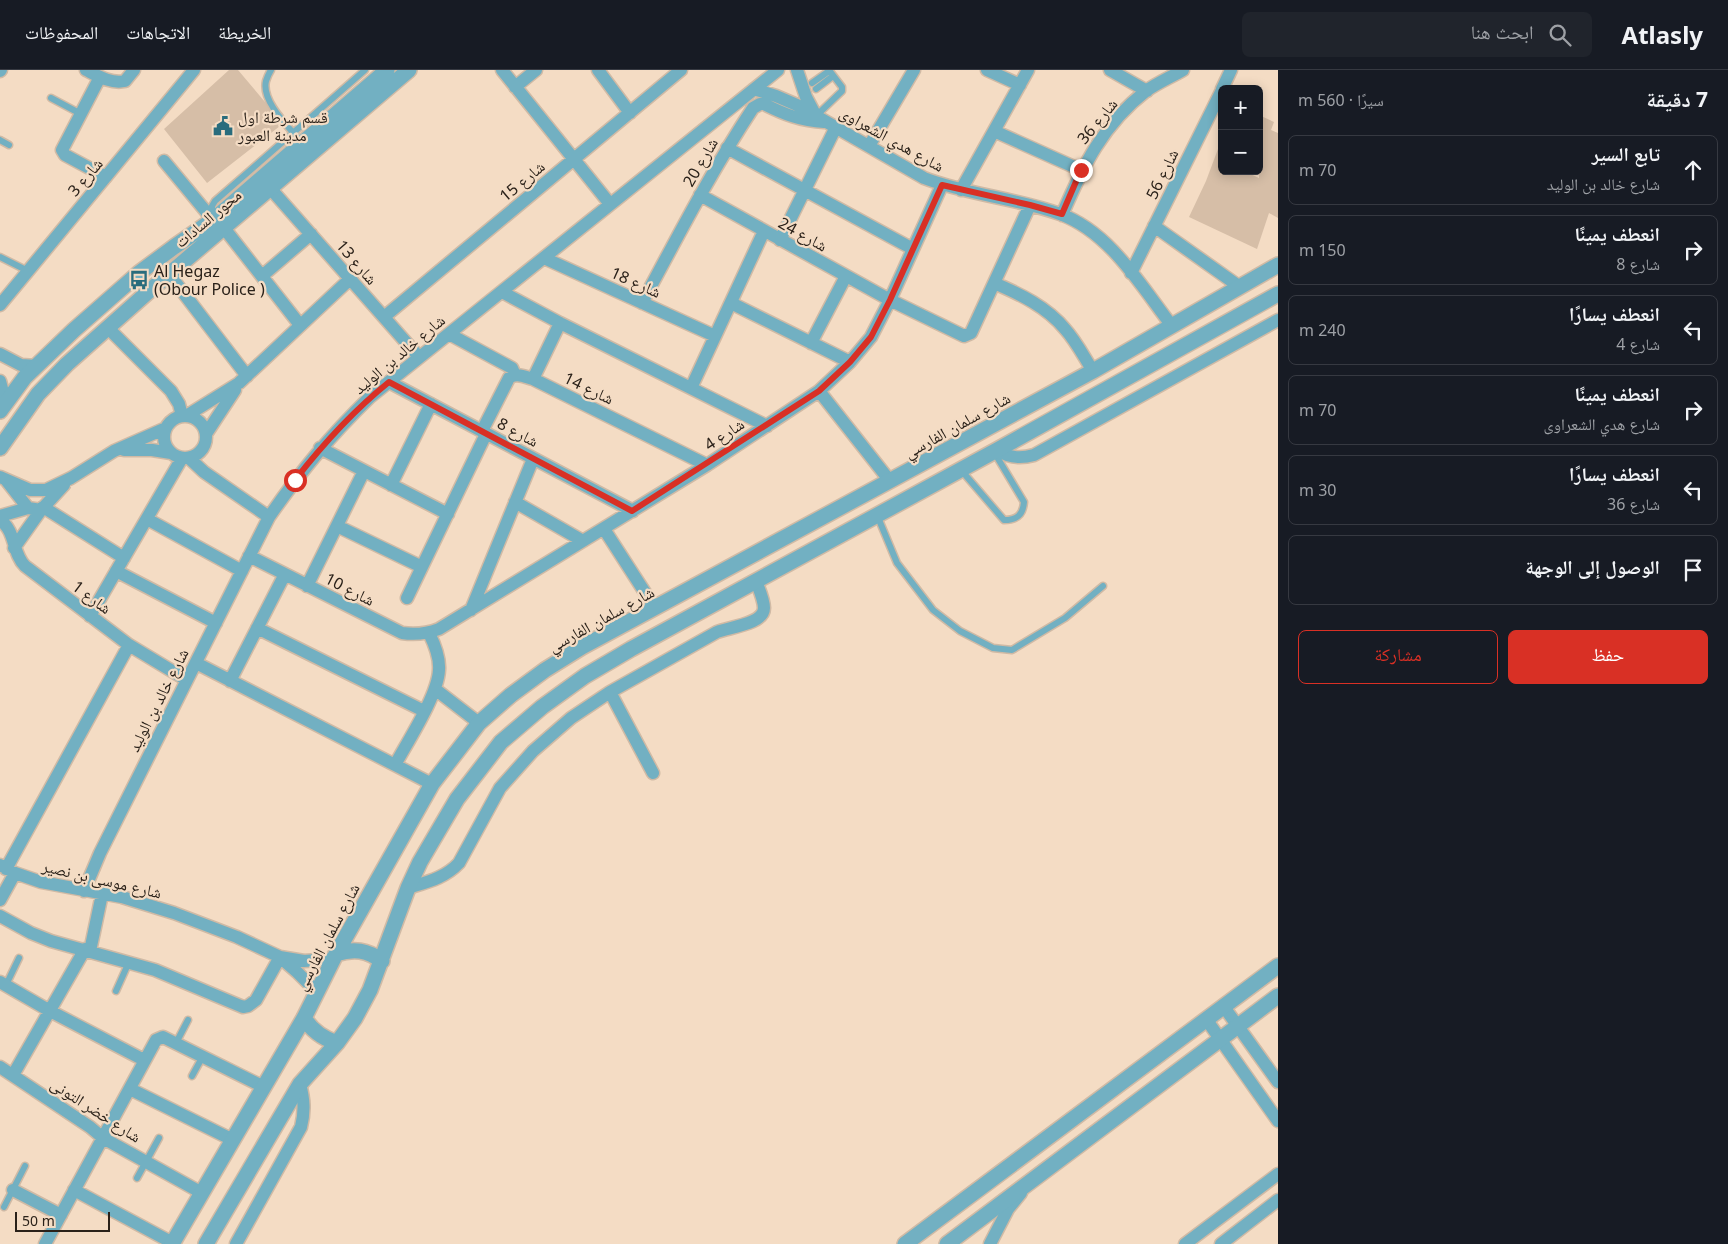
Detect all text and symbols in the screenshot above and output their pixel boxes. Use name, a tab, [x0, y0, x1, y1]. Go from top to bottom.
search box	[1242, 12, 1592, 57]
text: Atlasly	[1622, 18, 1703, 51]
text: ابحث هنا	[1471, 19, 1534, 45]
text: المحفوظات	[25, 20, 98, 44]
text: الاتجاهات	[126, 20, 190, 44]
text: الخريطة	[218, 20, 271, 44]
icon: search	[1546, 21, 1574, 49]
map controls	[1218, 85, 1263, 175]
button: +	[1218, 85, 1263, 130]
text: 7 دقيقة	[1646, 85, 1708, 113]
text: سيرًا · 560 m	[1298, 89, 1384, 111]
street label: شارع 36	[1072, 94, 1122, 148]
street label: شارع هدي الشعراوى	[835, 101, 948, 179]
place label: قسم شرطة اول مدينة العبور	[237, 106, 328, 146]
public building icon: قسم شرطة اول مدينة العبور	[212, 115, 234, 137]
button: −	[1218, 130, 1263, 175]
street label: شارع 20	[677, 134, 723, 190]
text: تابع السير	[1592, 141, 1660, 167]
street label: شارع 56	[1141, 145, 1183, 203]
street label: شارع 3	[63, 153, 107, 201]
street label: شارع 15	[495, 156, 549, 206]
icon: ahead	[1679, 156, 1707, 184]
route end	[1070, 159, 1093, 182]
text: 70 m	[1299, 159, 1336, 181]
text: شارع خالد بن الوليد	[1547, 173, 1660, 195]
street label: محور السادات	[170, 184, 246, 252]
street label: شارع 24	[775, 212, 831, 256]
text: انعطف يمينًا	[1574, 221, 1660, 247]
street label: شارع 13	[331, 235, 383, 289]
icon: right	[1679, 236, 1707, 264]
text: 150 m	[1299, 239, 1346, 261]
text: شارع 8	[1616, 253, 1660, 275]
place label: Al Hegaz (Obour Police )	[154, 260, 265, 300]
street label: شارع 18	[607, 261, 665, 303]
bus stop icon: Al Hegaz (Obour Police )	[128, 269, 150, 291]
text: انعطف يسارًا	[1569, 301, 1660, 327]
street label: شارع خالد بن الوليد	[349, 309, 449, 399]
icon: left	[1679, 316, 1707, 344]
text: 240 m	[1299, 319, 1346, 341]
text: شارع 4	[1616, 333, 1660, 355]
street label: شارع 14	[560, 367, 618, 409]
text: انعطف يمينًا	[1574, 381, 1660, 407]
street label: شارع سلمان الفارسي	[900, 387, 1015, 465]
icon: right	[1679, 396, 1707, 424]
text: 70 m	[1299, 399, 1336, 421]
street label: شارع 8	[494, 412, 542, 452]
street label: شارع 4	[700, 413, 748, 455]
text: شارع هدي الشعراوى	[1544, 413, 1660, 435]
text: انعطف يسارًا	[1569, 461, 1660, 487]
route start	[284, 469, 307, 492]
icon: left	[1679, 476, 1707, 504]
text: 30 m	[1299, 479, 1336, 501]
text: شارع 36	[1607, 493, 1660, 515]
text: الوصول إلى الوجهة	[1525, 554, 1660, 580]
icon: arrive	[1679, 556, 1707, 584]
street label: شارع 10	[321, 567, 379, 611]
street label: شارع 1	[68, 575, 116, 619]
street label: شارع سلمان الفارسي	[544, 581, 659, 659]
button: مشاركة	[1298, 630, 1498, 684]
button: حفظ	[1508, 630, 1708, 684]
street label: شارع خالد بن الوليد	[122, 645, 194, 755]
street label: شارع موسى بن نصير	[39, 854, 164, 903]
street label: شارع سلمان الفارسي	[290, 880, 366, 995]
street label: شارع خضر التونى	[47, 1073, 145, 1147]
scale bar	[15, 1209, 110, 1232]
text: 50 m	[22, 1211, 55, 1230]

